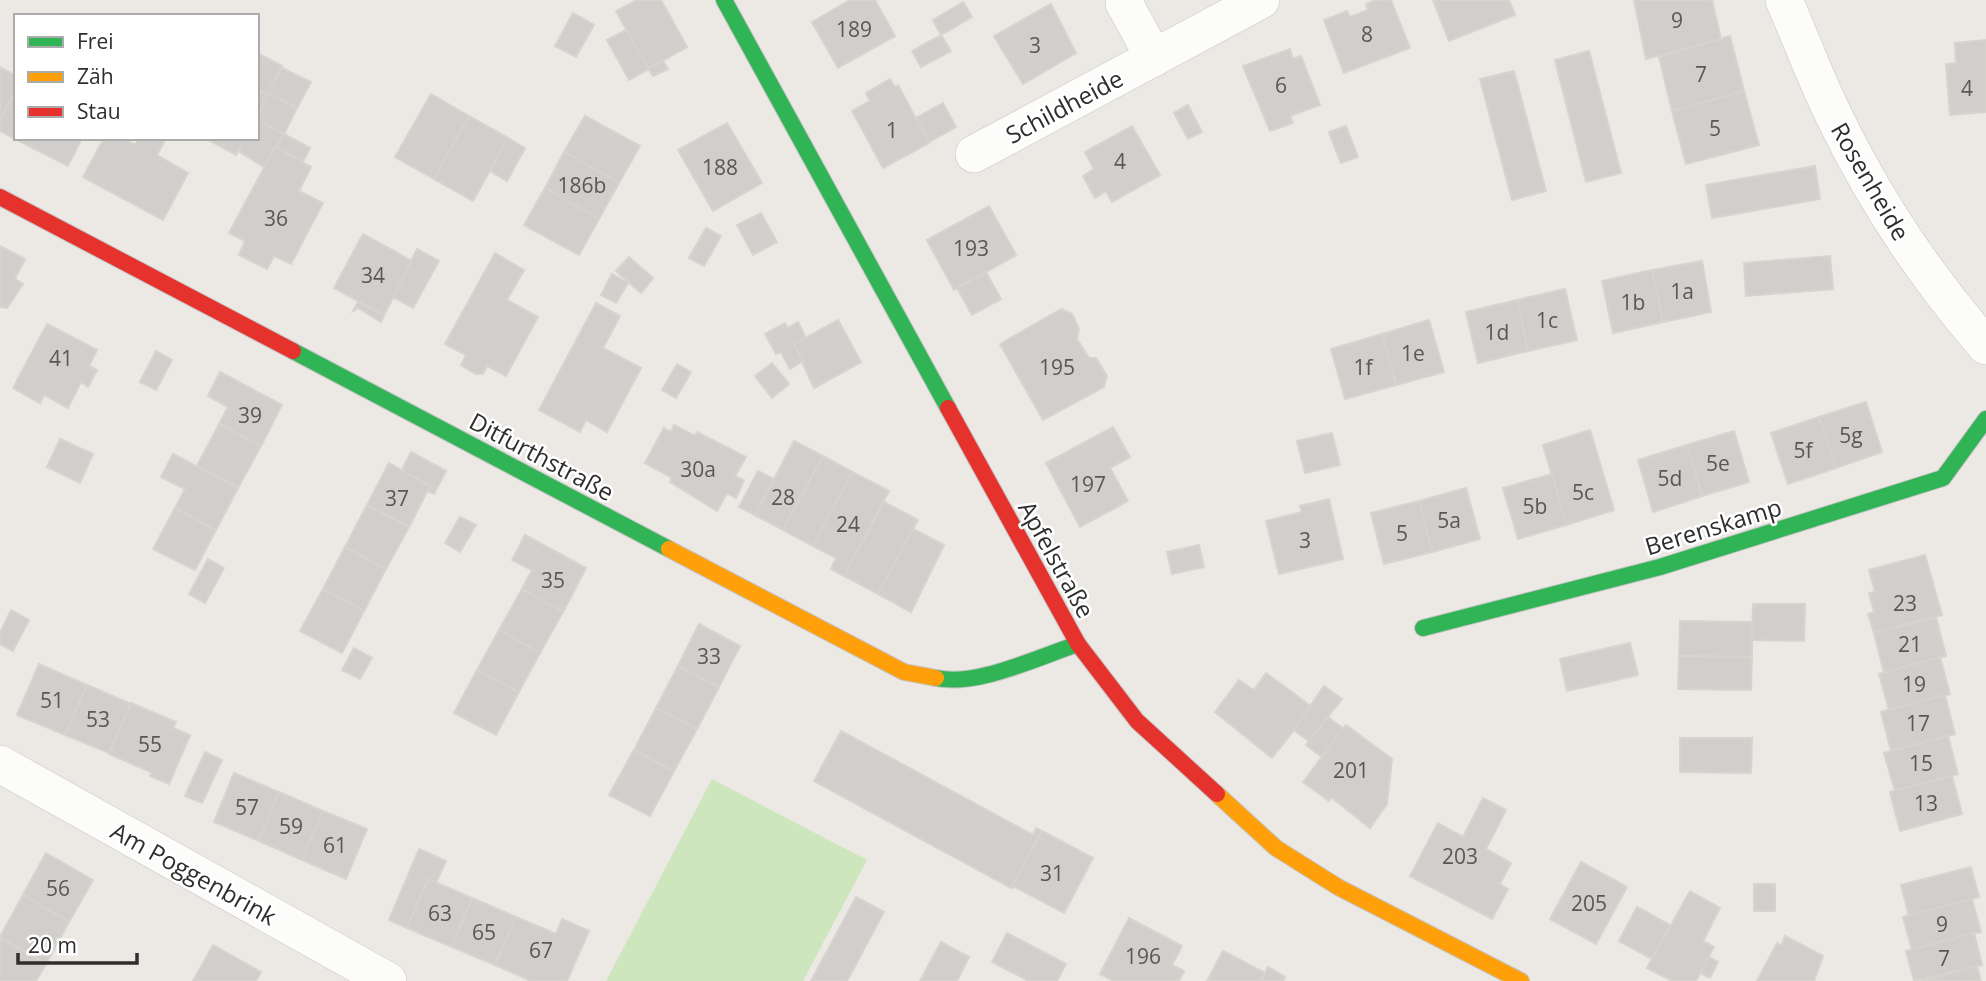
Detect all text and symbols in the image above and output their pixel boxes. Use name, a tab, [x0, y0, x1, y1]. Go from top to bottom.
house number: 9	[1671, 6, 1683, 34]
legend	[14, 14, 259, 140]
house number: 189	[836, 15, 872, 43]
house number: 8	[1361, 20, 1373, 48]
text: Frei	[77, 27, 114, 55]
house number: 3	[1029, 31, 1041, 59]
house number: 7	[1695, 60, 1707, 88]
street label: Schildheide	[999, 61, 1129, 151]
text: Zäh	[77, 62, 114, 90]
house number: 6	[1275, 71, 1287, 99]
house number: 4	[1961, 74, 1973, 102]
text: Stau	[77, 97, 121, 125]
house number: 5	[1709, 114, 1721, 142]
house number: 1	[886, 116, 898, 144]
street label: Rosenheide	[1824, 116, 1918, 246]
house number: 4	[1114, 147, 1126, 175]
house number: 188	[702, 153, 738, 181]
house number: 186b	[558, 171, 606, 199]
house number: 36	[264, 204, 288, 232]
house number: 193	[953, 234, 989, 262]
house number: 34	[361, 261, 385, 289]
house number: 1a	[1670, 277, 1694, 305]
house number: 1b	[1621, 288, 1645, 316]
house number: 1c	[1536, 306, 1558, 334]
house number: 1d	[1485, 318, 1509, 346]
house number: 1e	[1401, 339, 1425, 367]
house number: 41	[49, 344, 73, 372]
house number: 195	[1039, 353, 1075, 381]
house number: 1f	[1353, 353, 1374, 381]
house number: 39	[238, 401, 262, 429]
street label: Ditfurthstraße	[464, 404, 620, 508]
house number: 5g	[1839, 421, 1863, 449]
house number: 5f	[1793, 436, 1814, 464]
house number: 5e	[1706, 449, 1730, 477]
house number: 30a	[680, 455, 716, 483]
house number: 5d	[1658, 464, 1682, 492]
house number: 197	[1070, 470, 1106, 498]
house number: 5c	[1572, 478, 1594, 506]
house number: 28	[771, 483, 795, 511]
house number: 37	[385, 484, 409, 512]
street label: Berenskamp	[1641, 490, 1785, 562]
house number: 5b	[1523, 492, 1547, 520]
street label: Apfelstraße	[1011, 495, 1103, 623]
house number: 5a	[1437, 506, 1461, 534]
house number: 24	[836, 510, 860, 538]
house number: 5	[1396, 519, 1408, 547]
house number: 3	[1299, 526, 1311, 554]
house number: 35	[541, 566, 565, 594]
house number: 23	[1893, 589, 1917, 617]
house number: 21	[1898, 630, 1922, 658]
house number: 33	[697, 642, 721, 670]
house number: 19	[1902, 670, 1926, 698]
house number: 51	[40, 686, 64, 714]
house number: 53	[86, 705, 110, 733]
house number: 17	[1906, 709, 1930, 737]
house number: 55	[138, 730, 162, 758]
house number: 15	[1909, 749, 1933, 777]
house number: 201	[1333, 756, 1369, 784]
house number: 13	[1914, 789, 1938, 817]
house number: 57	[235, 793, 259, 821]
house number: 59	[279, 812, 303, 840]
street label: Am Poggenbrink	[105, 814, 283, 932]
house number: 61	[323, 831, 347, 859]
house number: 203	[1442, 842, 1478, 870]
house number: 31	[1040, 859, 1064, 887]
house number: 56	[46, 874, 70, 902]
house number: 205	[1571, 889, 1607, 917]
house number: 63	[428, 899, 452, 927]
house number: 9	[1936, 910, 1948, 938]
house number: 65	[472, 918, 496, 946]
scale bar	[18, 922, 136, 966]
text: 20 m	[28, 931, 77, 959]
house number: 67	[529, 936, 553, 964]
house number: 196	[1125, 942, 1161, 970]
house number: 7	[1938, 944, 1950, 972]

